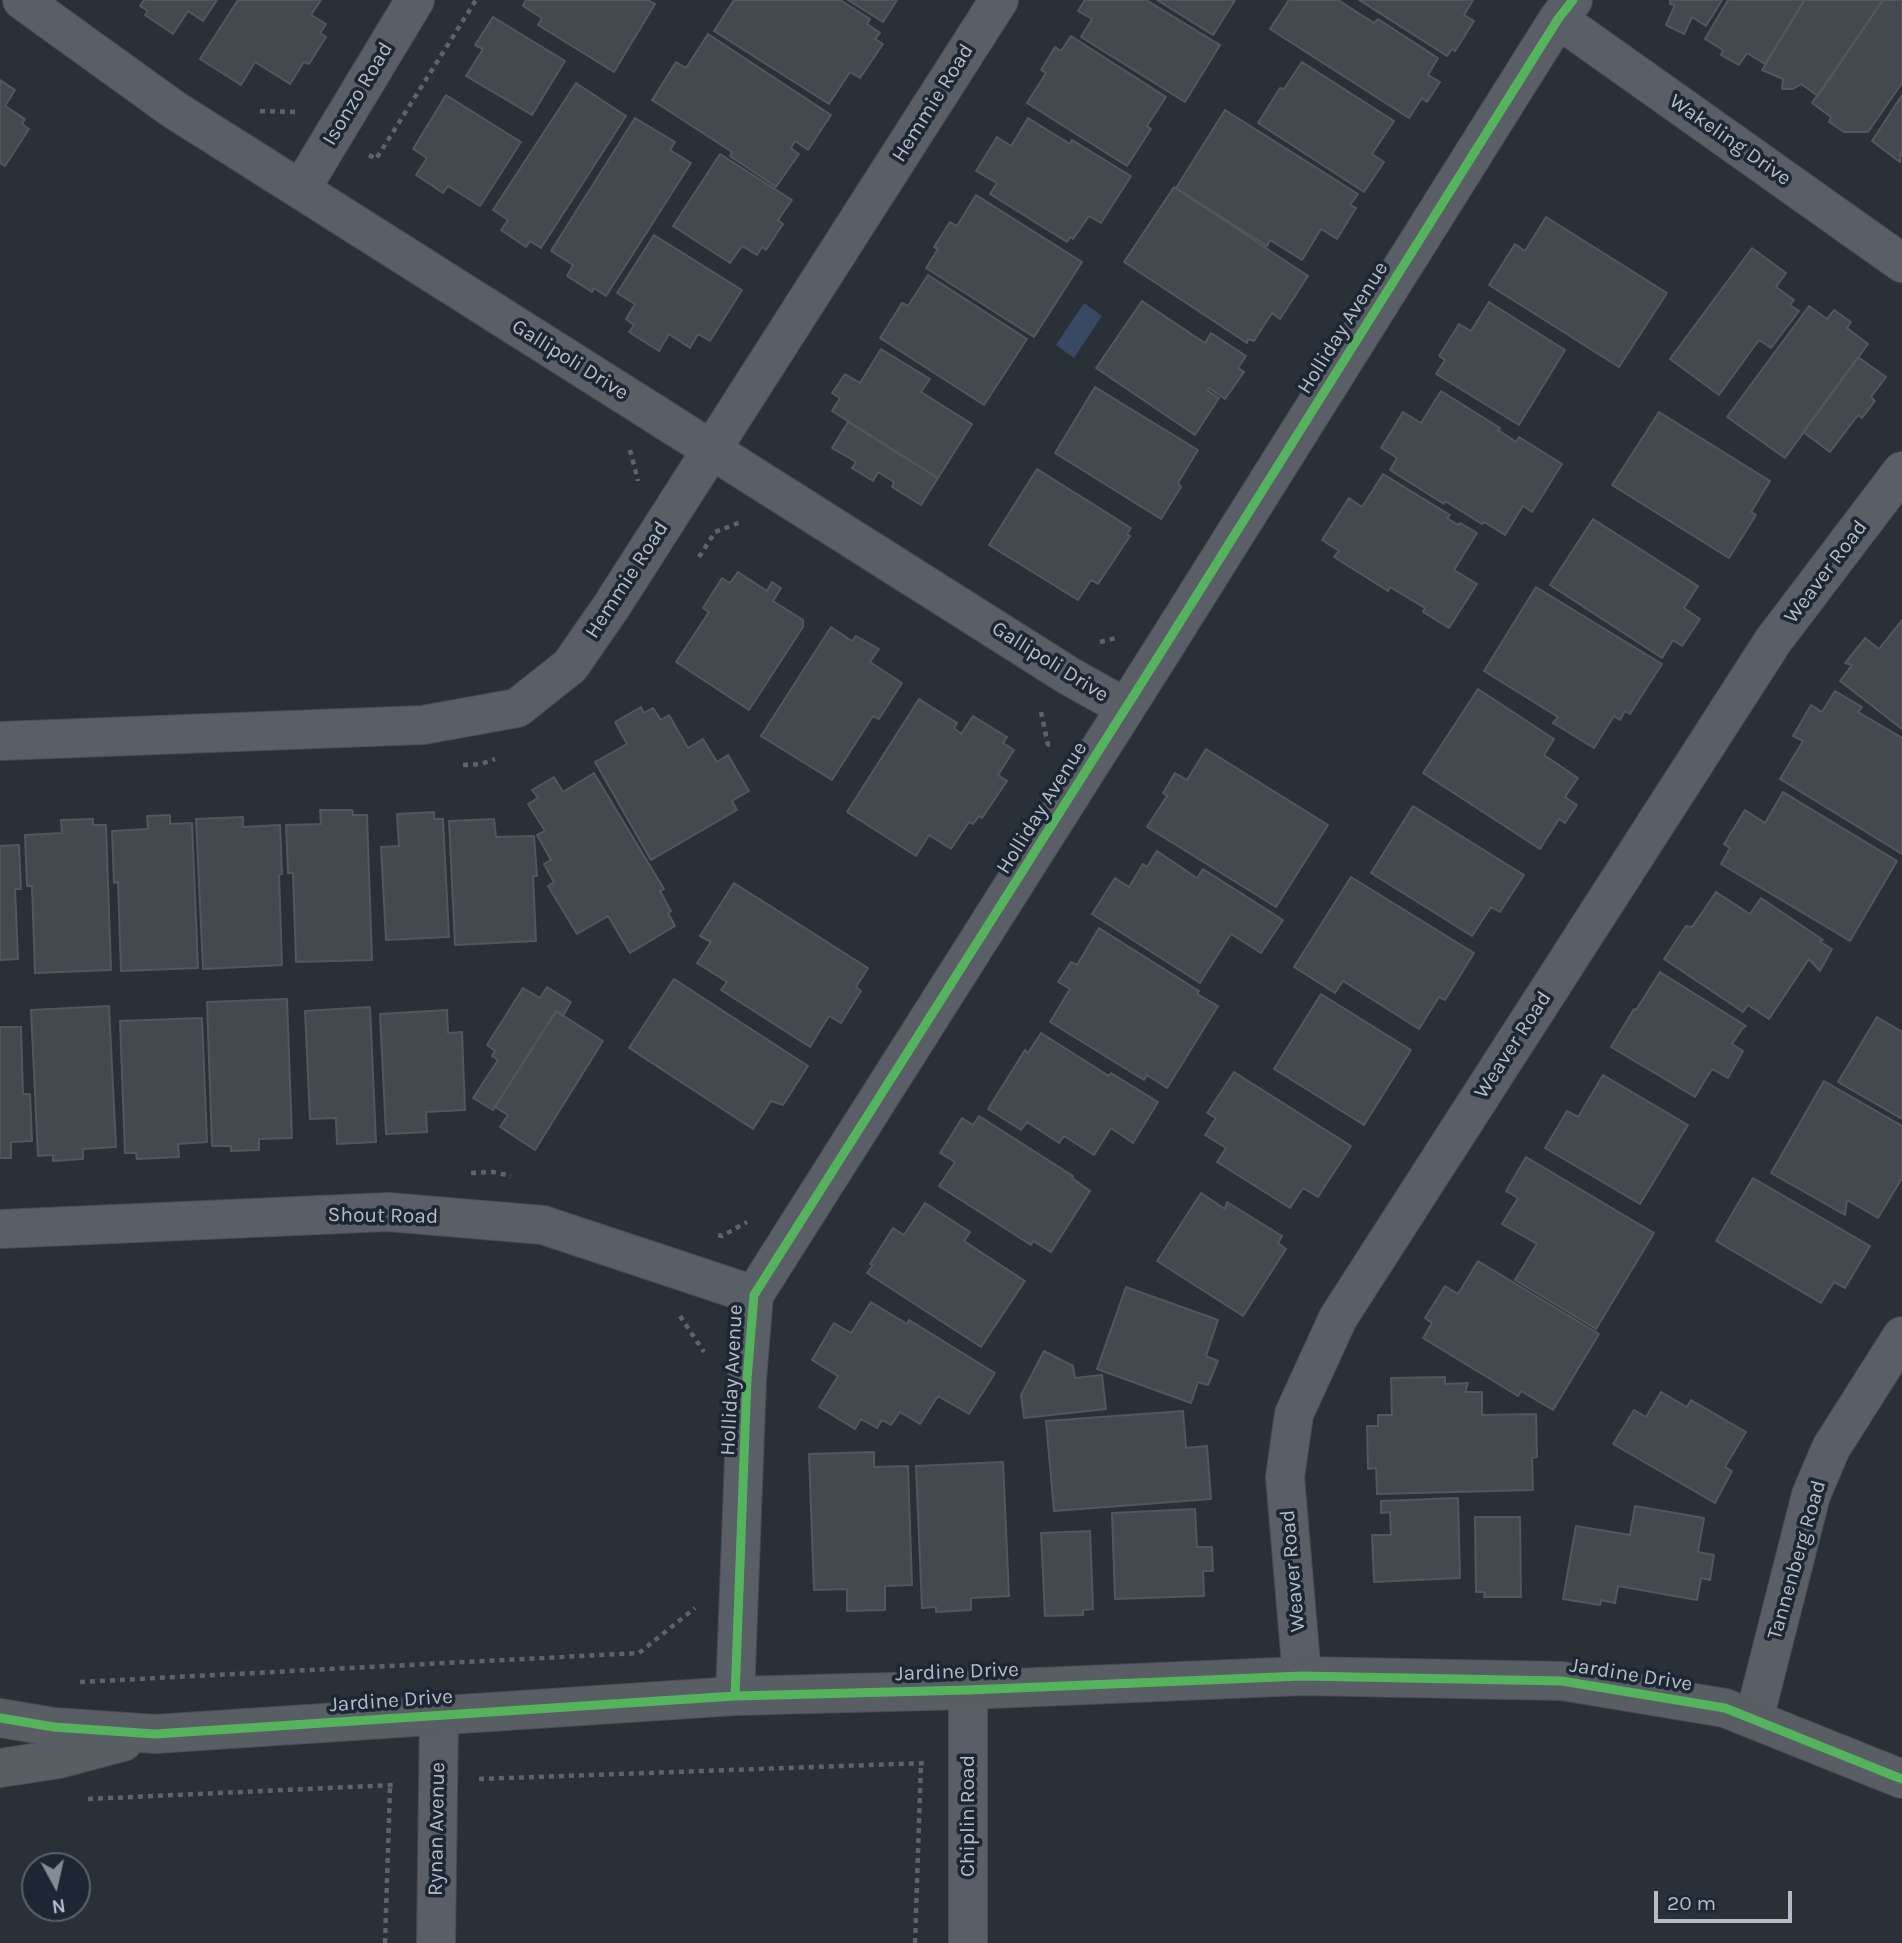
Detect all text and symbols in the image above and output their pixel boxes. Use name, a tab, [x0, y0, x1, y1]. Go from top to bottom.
street label: Isonzo Road	[317, 38, 399, 150]
street label: Hemmie Road	[887, 39, 979, 167]
street label: Wakeling Drive	[1664, 89, 1796, 191]
street label: Holliday Avenue	[1292, 257, 1394, 399]
street label: Gallipoli Drive	[507, 314, 633, 406]
street label: Weaver Road	[1779, 515, 1873, 629]
street label: Hemmie Road	[580, 517, 674, 643]
street label: Gallipoli Drive	[987, 616, 1113, 708]
street label: Holliday Avenue	[991, 737, 1093, 879]
street label: Weaver Road	[1469, 987, 1557, 1103]
street label: Shout Road	[327, 1202, 439, 1230]
street label: Holliday Avenue	[715, 1304, 749, 1456]
street label: Tannenberg Road	[1762, 1477, 1832, 1643]
street label: Weaver Road	[1275, 1509, 1311, 1633]
street label: Jardine Drive	[1568, 1653, 1694, 1697]
street label: Jardine Drive	[895, 1657, 1019, 1687]
street label: Jardine Drive	[328, 1684, 454, 1718]
street label: Chiplin Road	[955, 1755, 981, 1877]
street label: Rynan Avenue	[423, 1762, 451, 1896]
north arrow	[21, 1852, 91, 1922]
scale bar	[1657, 1876, 1795, 1920]
text: 20 m	[1667, 1891, 1716, 1915]
text: N	[50, 1894, 67, 1918]

